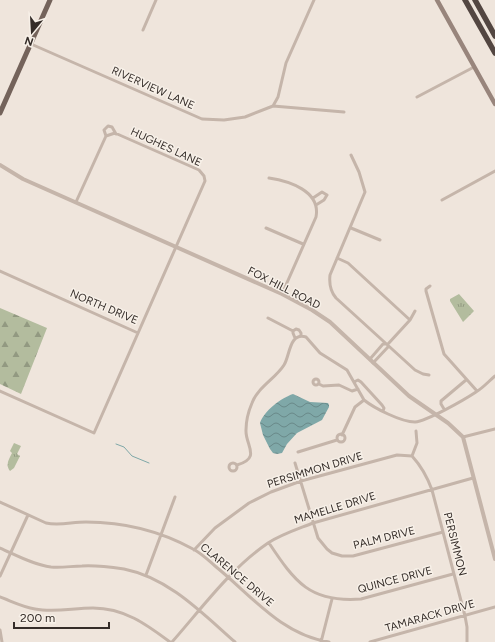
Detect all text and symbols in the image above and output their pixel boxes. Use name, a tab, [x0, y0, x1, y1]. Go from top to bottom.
north arrow	[12, 12, 52, 52]
text: N	[23, 34, 35, 49]
street label: RIVERVIEW LANE	[109, 64, 197, 112]
street label: HUGHES LANE	[128, 125, 204, 169]
street label: FOX HILL ROAD	[245, 264, 323, 312]
street label: NORTH DRIVE	[68, 287, 140, 327]
street label: PERSIMMON DRIVE	[266, 449, 364, 491]
street label: MAMELLE DRIVE	[293, 489, 377, 527]
street label: PERSIMMON	[441, 511, 469, 577]
street label: PALM DRIVE	[352, 524, 416, 552]
street label: CLARENCE DRIVE	[198, 541, 276, 609]
street label: QUINCE DRIVE	[356, 564, 434, 596]
street label: TAMARACK DRIVE	[384, 597, 476, 635]
scale bar	[14, 604, 109, 630]
text: 200 m	[20, 611, 55, 625]

